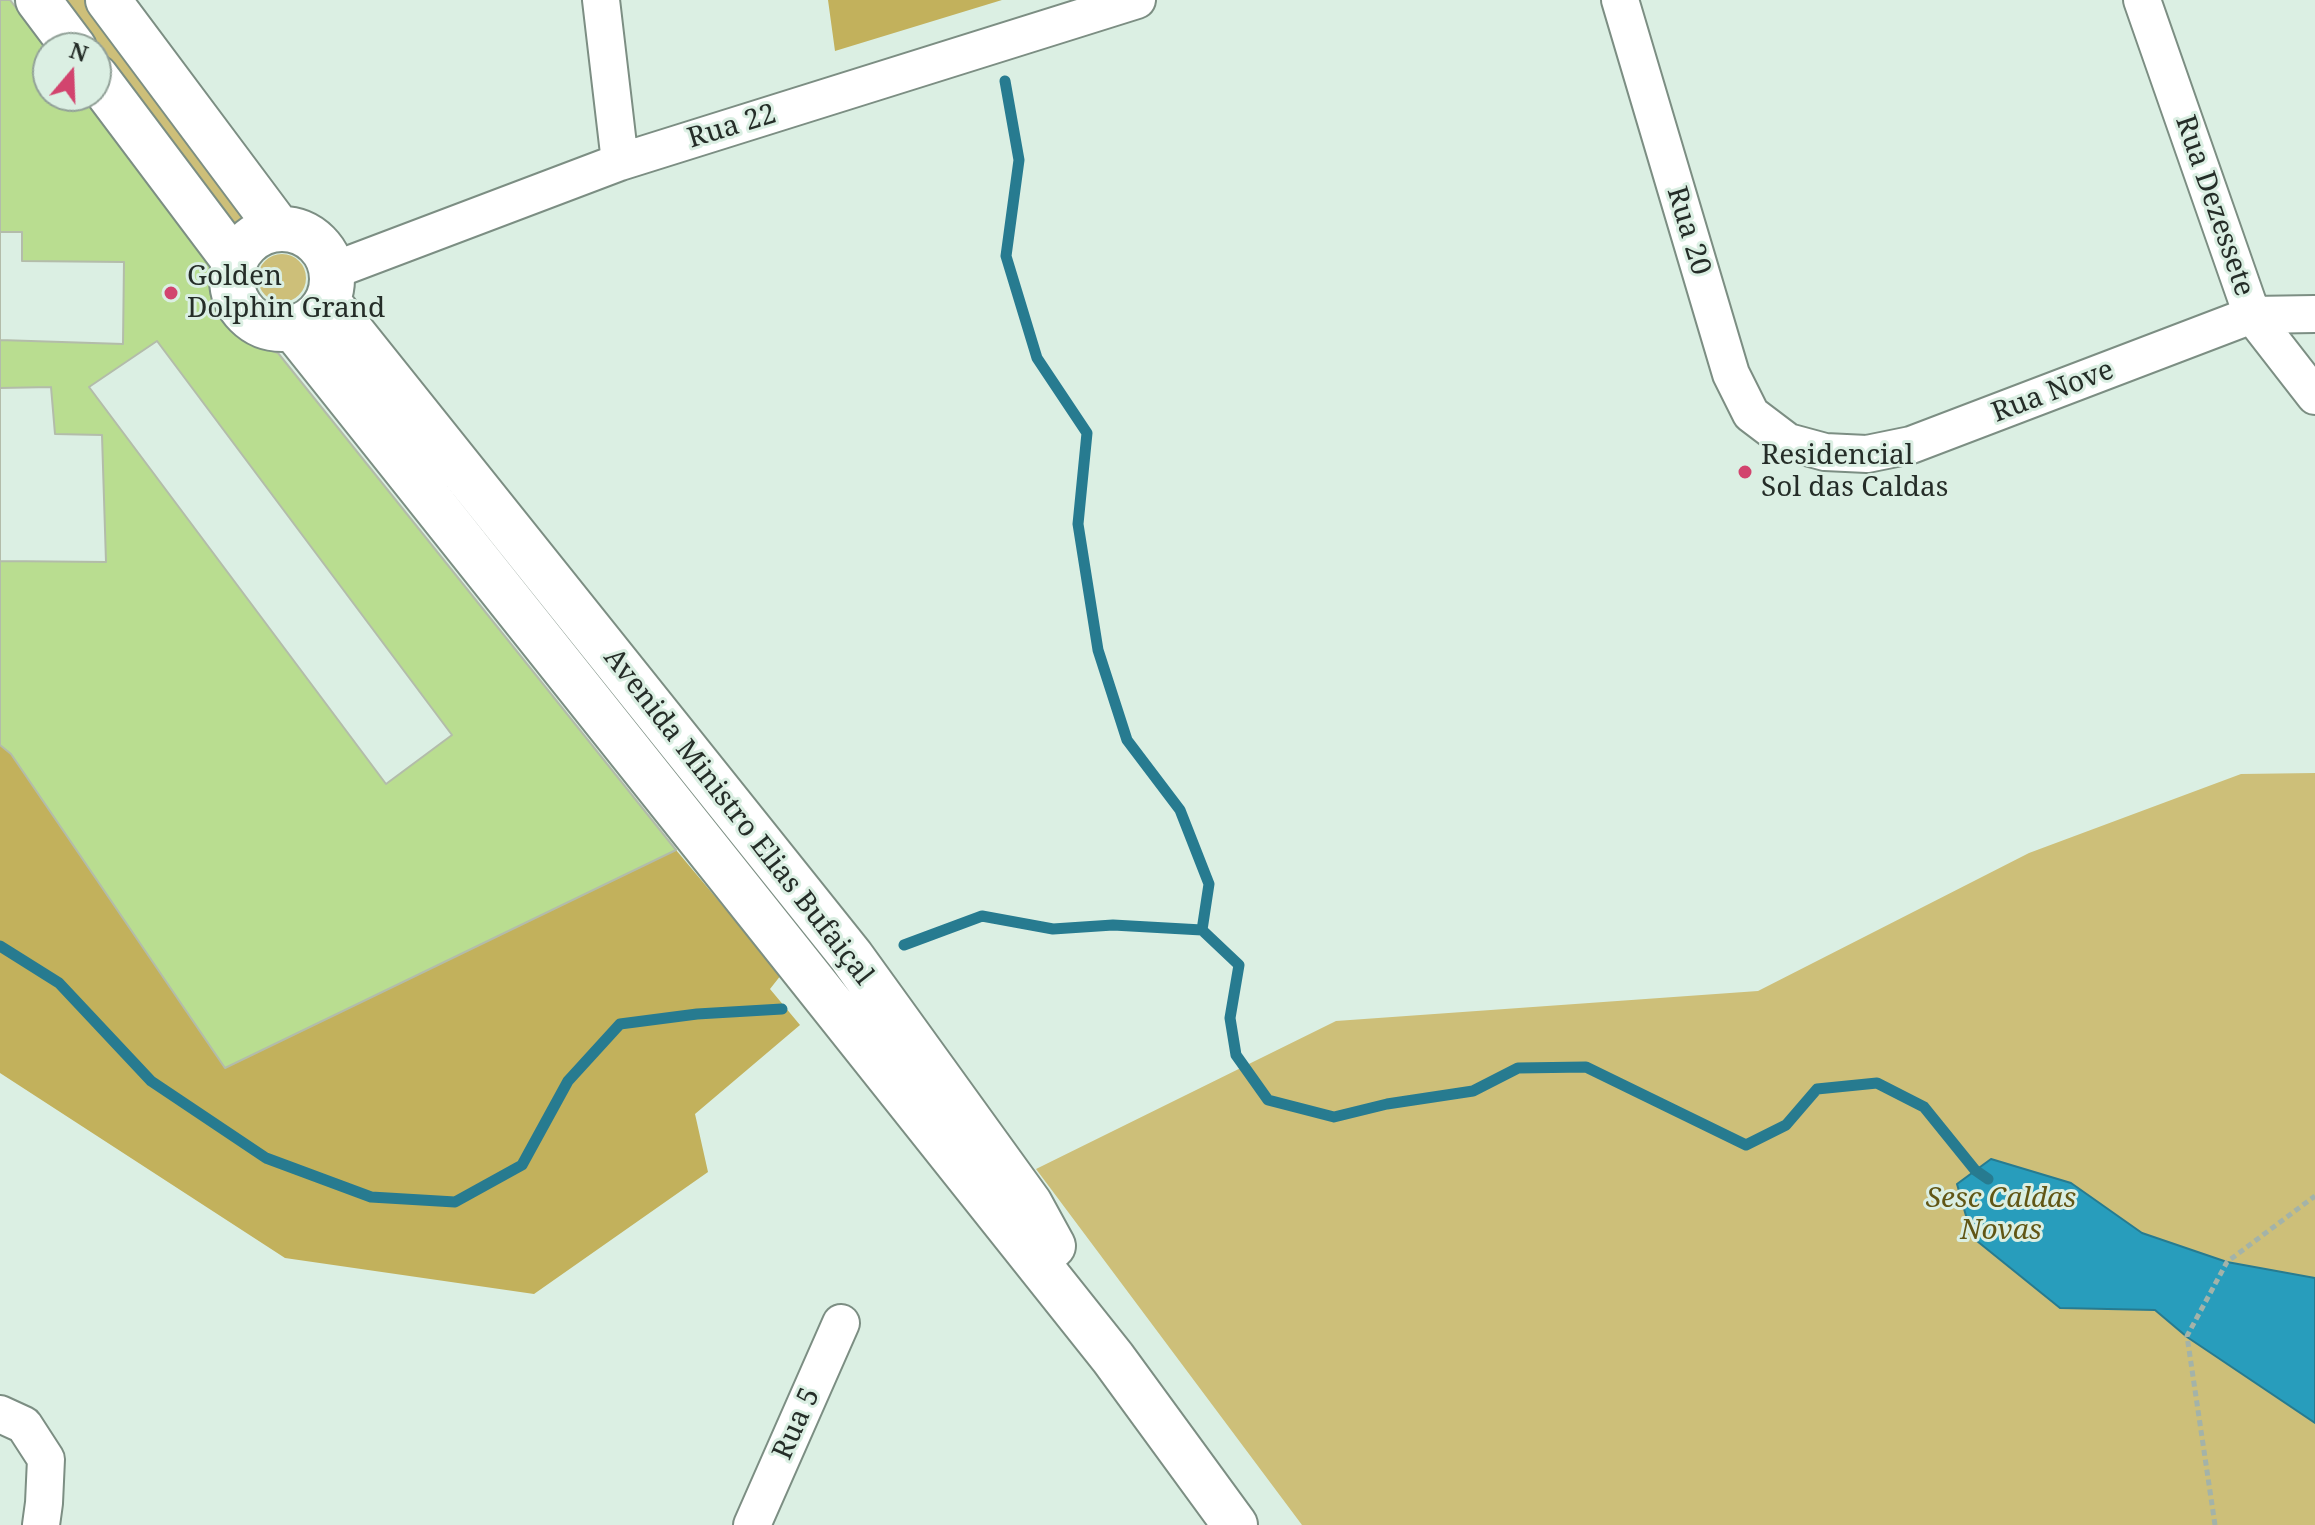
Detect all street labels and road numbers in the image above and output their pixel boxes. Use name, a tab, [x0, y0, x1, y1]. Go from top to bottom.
street label: Rua 22	[684, 98, 780, 156]
street label: Rua Dezessete	[2167, 111, 2261, 301]
street label: Rua 20	[1659, 183, 1717, 279]
street label: Rua Nove	[1987, 353, 2119, 431]
street label: Avenida Ministro Elias Bufaiçal	[596, 642, 880, 992]
street label: Rua 5	[766, 1383, 828, 1465]

